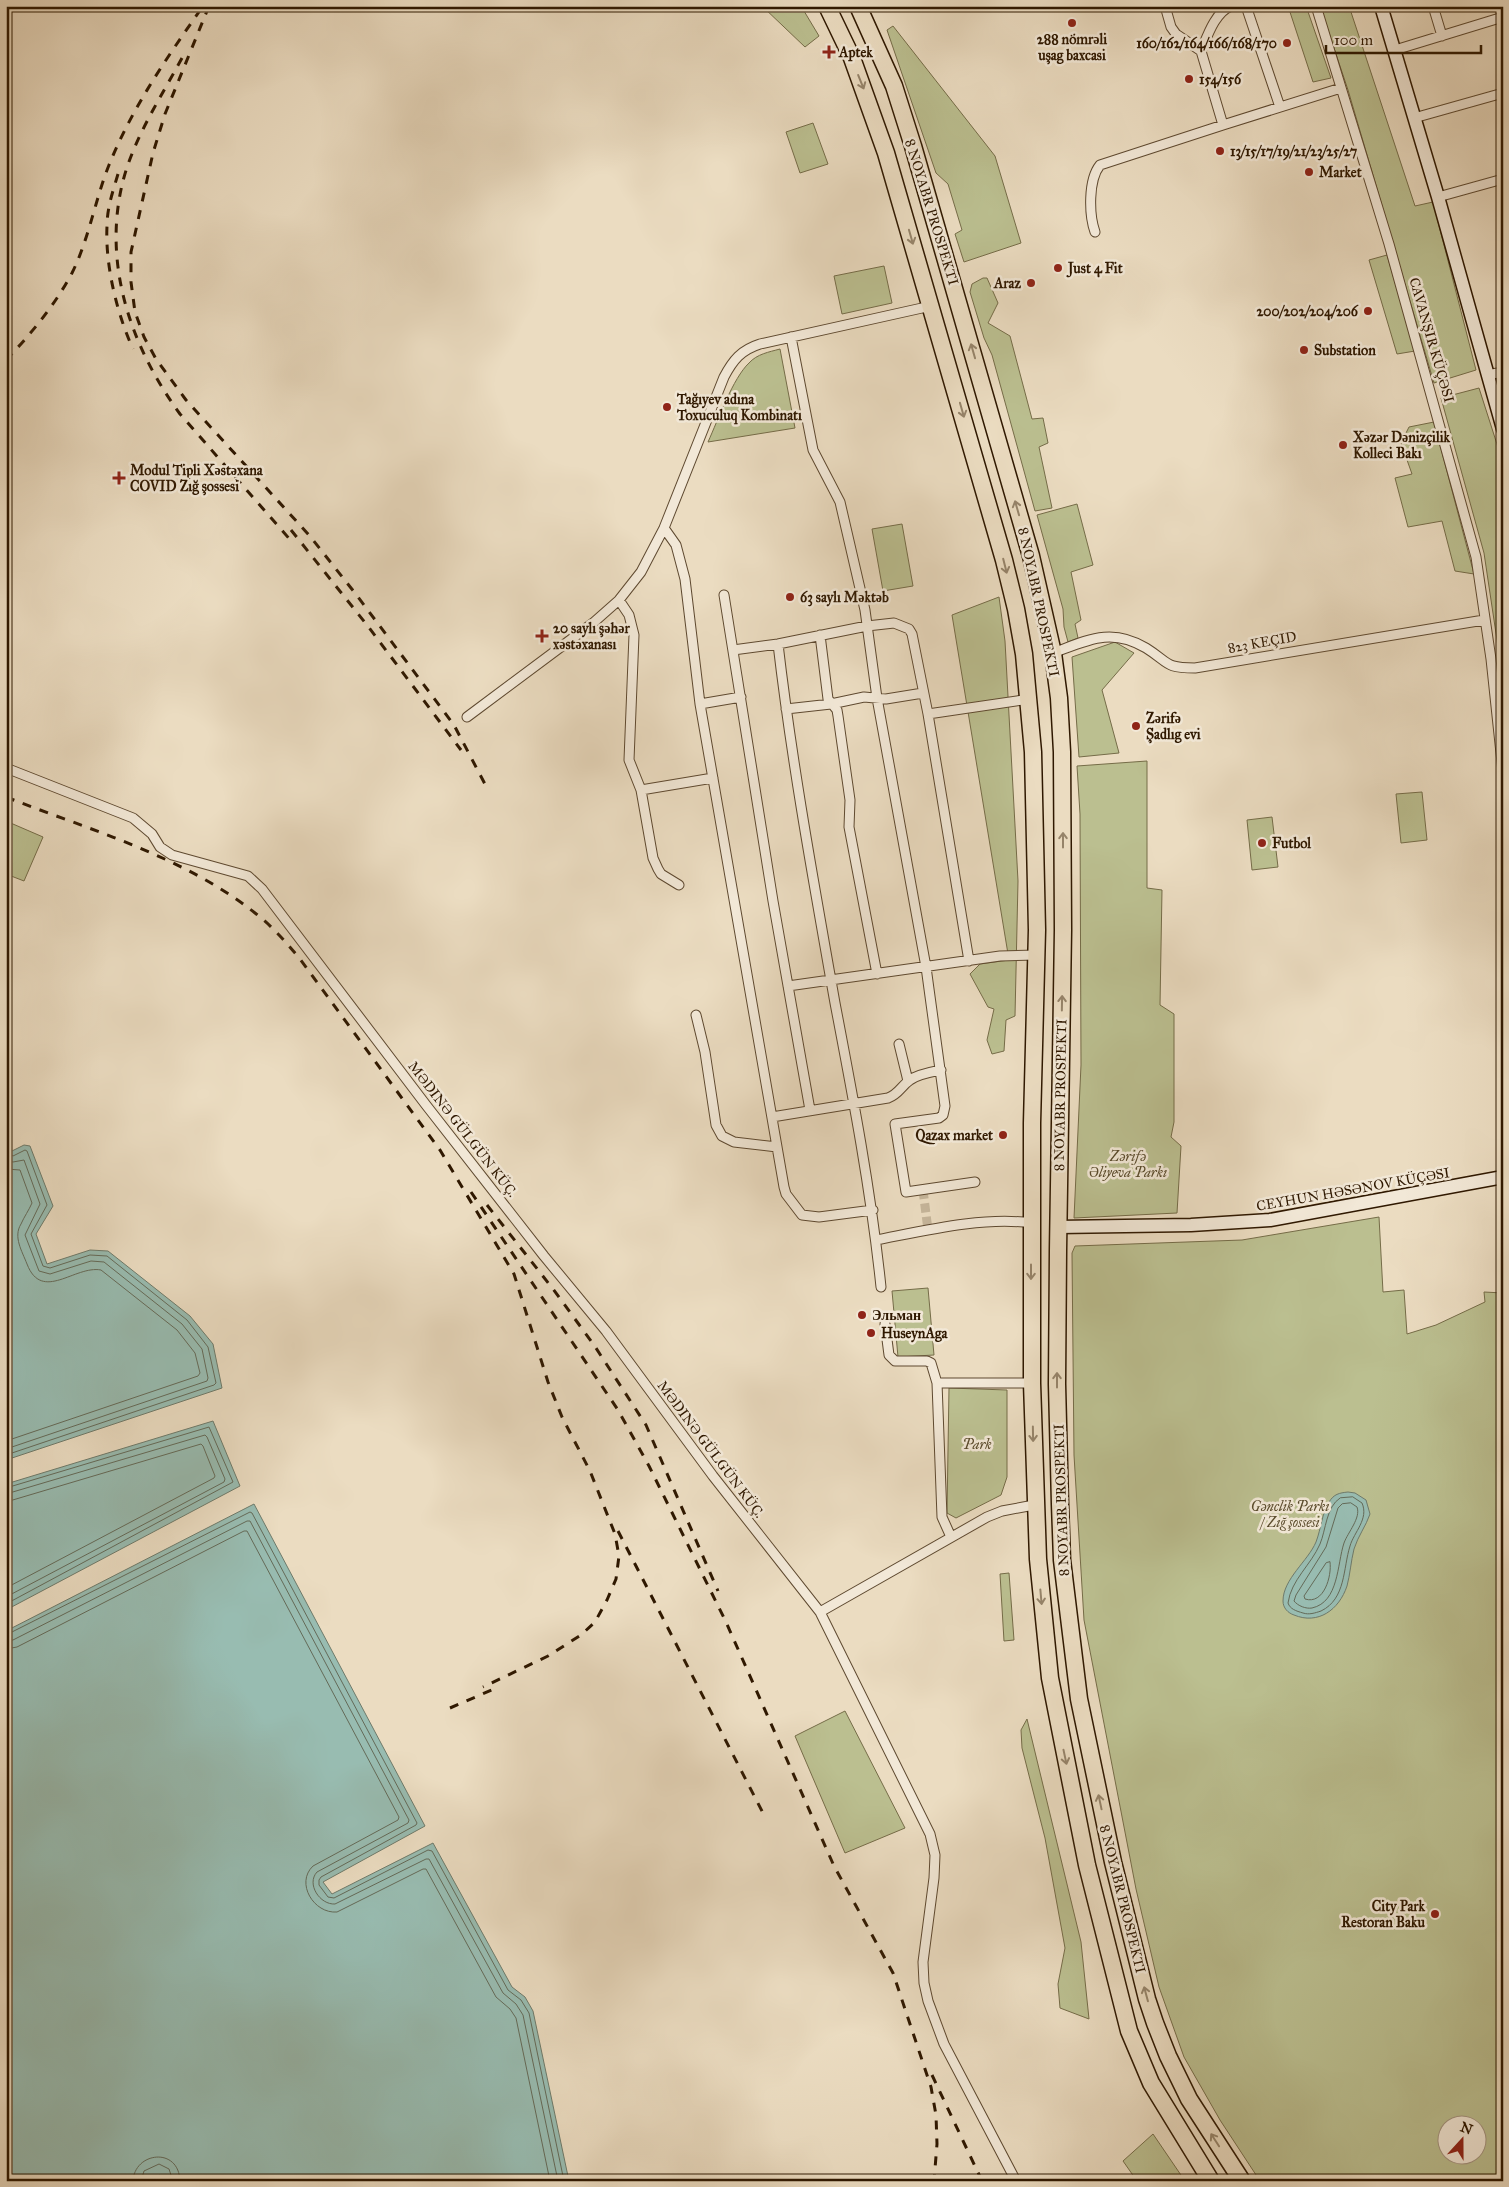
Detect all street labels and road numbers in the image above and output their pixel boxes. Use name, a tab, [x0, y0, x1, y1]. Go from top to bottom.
street label: 8 NOYABR PROSPEKTI	[901, 137, 962, 287]
street label: CAVANŞIR KÜÇƏSI	[1406, 275, 1459, 405]
street label: 8 NOYABR PROSPEKTI	[1014, 526, 1063, 678]
street label: 823 KEÇID	[1226, 628, 1298, 657]
street label: 8 NOYABR PROSPEKTI	[1051, 1019, 1070, 1171]
street label: MƏDINƏ GÜLGÜN KÜÇ.	[404, 1057, 522, 1201]
street label: CEYHUN HƏSƏNOV KÜÇƏSI	[1255, 1162, 1451, 1215]
street label: MƏDINƏ GÜLGÜN KÜÇ.	[653, 1376, 769, 1521]
street label: 8 NOYABR PROSPEKTI	[1050, 1424, 1073, 1576]
street label: 8 NOYABR PROSPEKTI	[1096, 1823, 1149, 1975]

